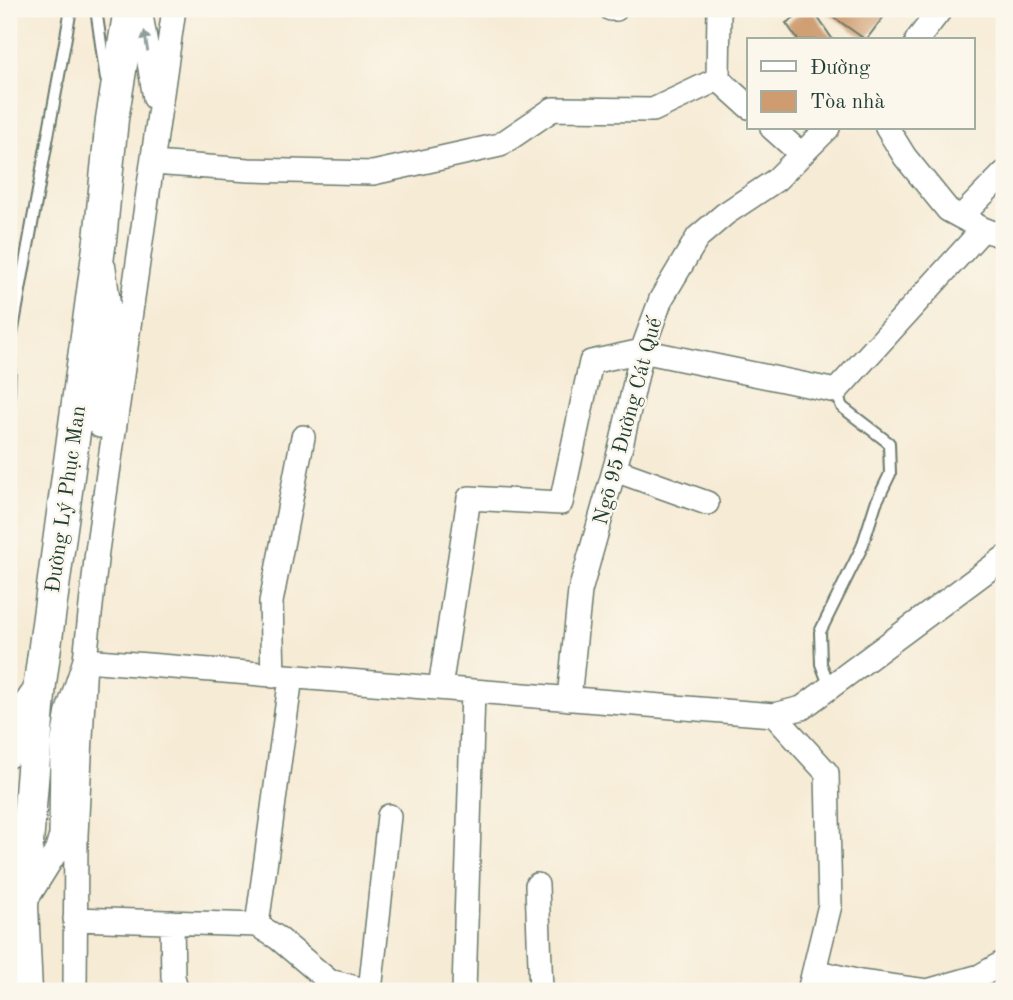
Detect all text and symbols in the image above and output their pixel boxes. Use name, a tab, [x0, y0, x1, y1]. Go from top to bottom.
one-way arrow	[140, 30, 151, 52]
legend	[747, 38, 974, 130]
text: Đường	[810, 58, 871, 79]
text: Tòa nhà	[810, 92, 885, 113]
street label: Ngõ 95 Đường Cát Quế	[590, 314, 667, 527]
street label: Đường Lý Phục Man	[43, 404, 90, 594]

